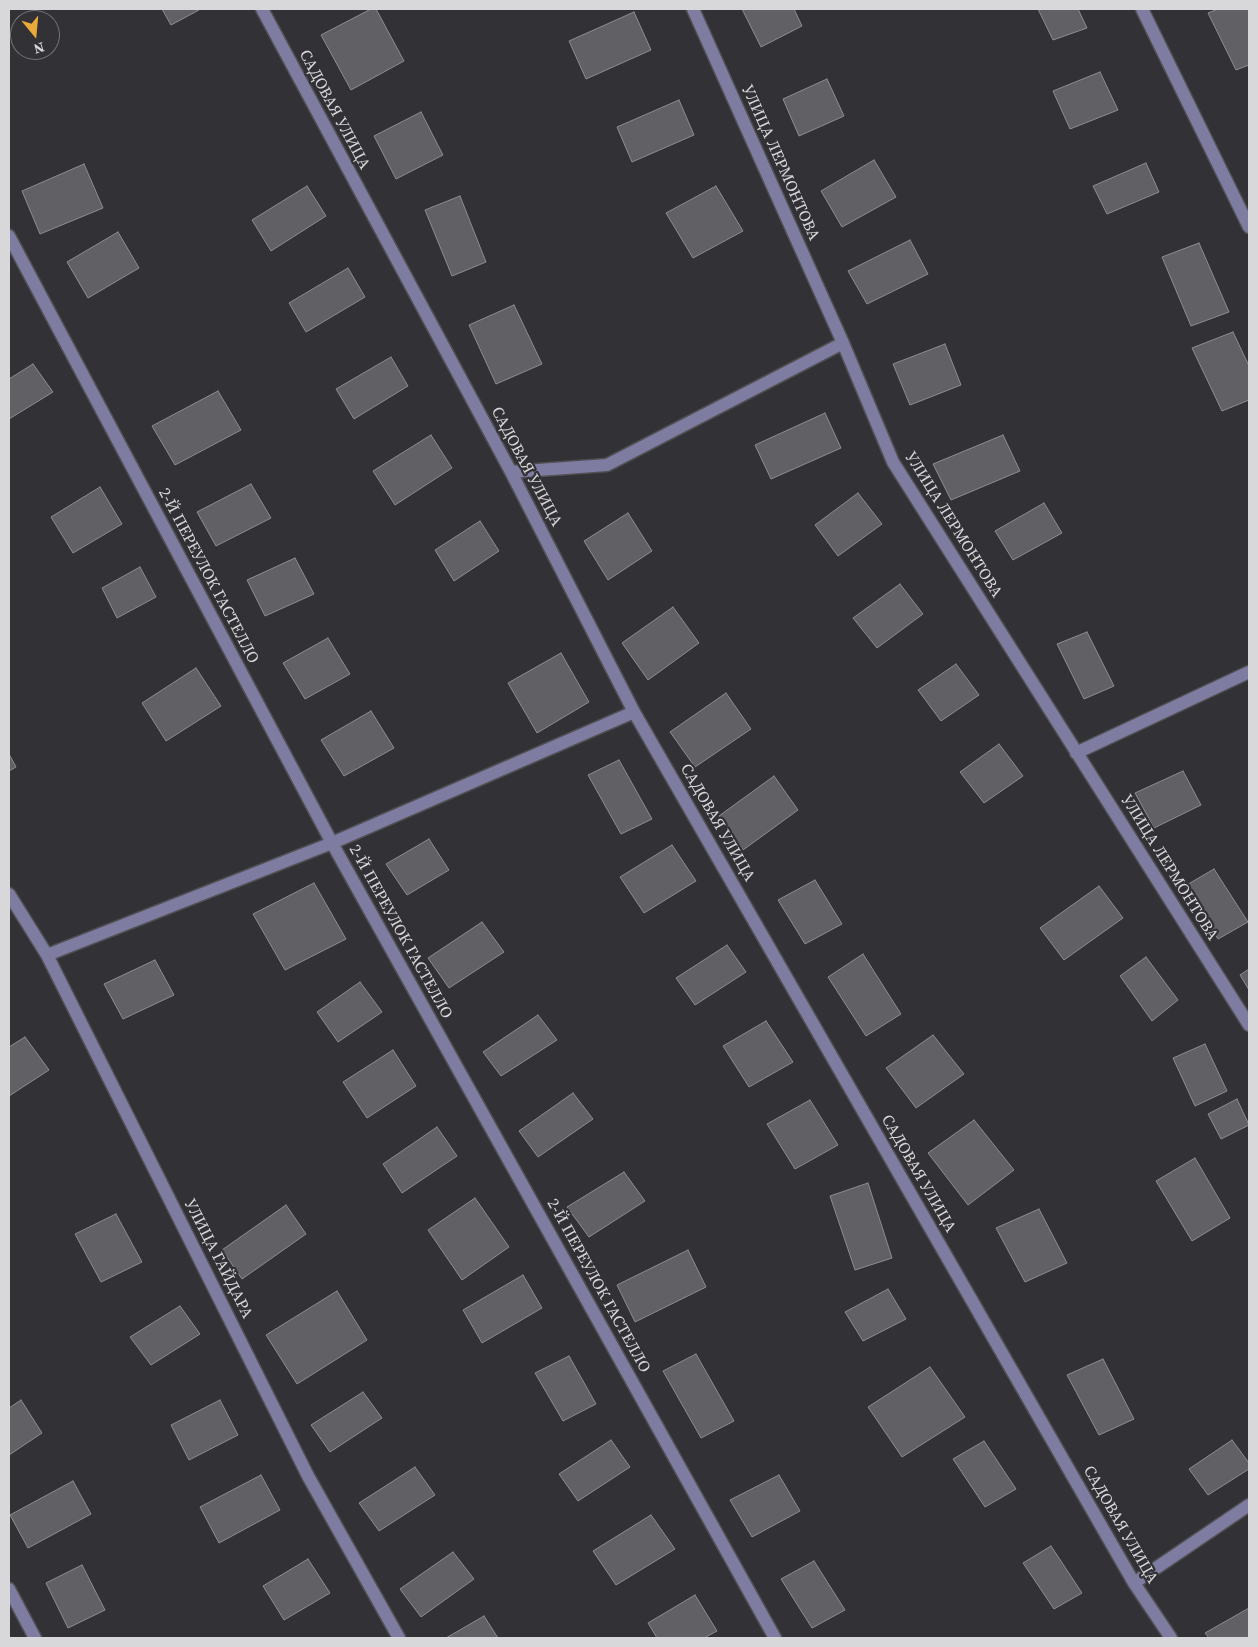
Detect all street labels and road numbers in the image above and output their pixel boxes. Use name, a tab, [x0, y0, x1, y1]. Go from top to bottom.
street label: САДОВАЯ УЛИЦА	[294, 47, 374, 173]
street label: УЛИЦА ЛЕРМОНТОВА	[737, 82, 823, 244]
street label: САДОВАЯ УЛИЦА	[486, 404, 566, 530]
street label: УЛИЦА ЛЕРМОНТОВА	[900, 449, 1006, 601]
street label: 2-Й ПЕРЕУЛОК ГАСТЕЛЛО	[154, 485, 262, 667]
street label: САДОВАЯ УЛИЦА	[676, 761, 758, 885]
street label: УЛИЦА ЛЕРМОНТОВА	[1116, 792, 1222, 944]
street label: 2-Й ПЕРЕУЛОК ГАСТЕЛЛО	[344, 842, 456, 1022]
street label: САДОВАЯ УЛИЦА	[877, 1112, 959, 1236]
street label: УЛИЦА ГАЙДАРА	[180, 1196, 256, 1322]
street label: 2-Й ПЕРЕУЛОК ГАСТЕЛЛО	[542, 1196, 654, 1376]
street label: САДОВАЯ УЛИЦА	[1079, 1463, 1161, 1587]

